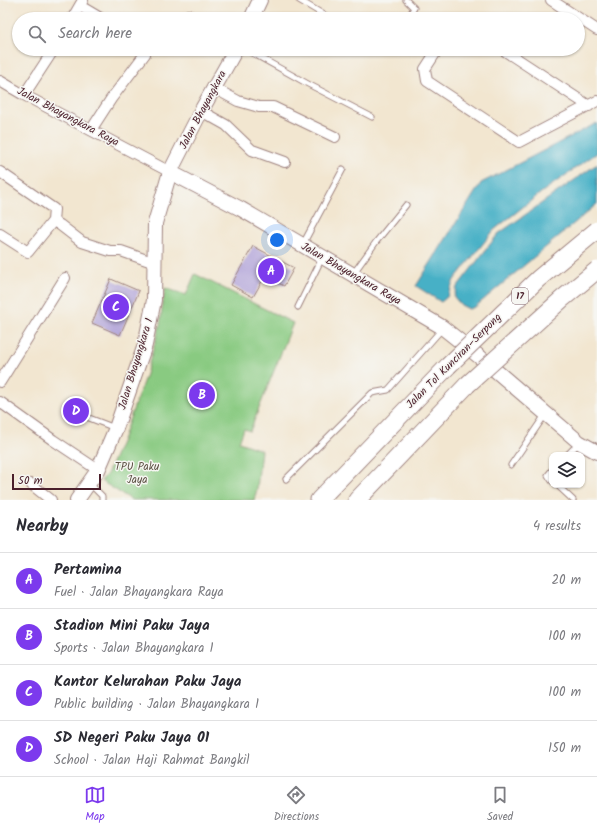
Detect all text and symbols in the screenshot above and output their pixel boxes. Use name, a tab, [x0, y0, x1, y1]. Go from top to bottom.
search box	[12, 12, 585, 56]
text: Search here	[58, 22, 132, 46]
icon: search	[26, 23, 48, 45]
street label: Jalan Bhayangkara	[175, 67, 231, 153]
street label: Jalan Bhayangkara Raya	[14, 82, 122, 152]
your location	[267, 230, 287, 250]
street label: Jalan Bhayangkara Raya	[297, 238, 405, 310]
pin: A	[258, 256, 284, 286]
road number: 17	[512, 288, 528, 304]
pin: C	[103, 292, 129, 322]
street label: Jalan Tol Kunciran–Serpong	[402, 309, 506, 413]
street label: Jalan Bhayangkara 1	[114, 316, 158, 412]
pin: B	[189, 380, 215, 410]
pin: D	[63, 396, 89, 426]
map controls	[549, 452, 585, 488]
button: layers	[549, 452, 585, 488]
park label: TPU Paku Jaya	[115, 458, 160, 489]
scale bar	[12, 472, 101, 491]
text: 50 m	[18, 472, 43, 490]
text: Nearby	[16, 513, 68, 540]
text: 4 results	[533, 516, 581, 537]
text: Pertamina	[54, 558, 122, 582]
text: A	[25, 570, 33, 591]
text: 20 m	[551, 570, 581, 591]
text: Fuel · Jalan Bhayangkara Raya	[54, 582, 224, 603]
text: Stadion Mini Paku Jaya	[54, 614, 210, 638]
text: B	[25, 626, 33, 647]
text: 100 m	[548, 626, 581, 647]
text: Sports · Jalan Bhayangkara 1	[54, 638, 214, 659]
text: Kantor Kelurahan Paku Jaya	[54, 670, 241, 694]
text: C	[25, 682, 33, 703]
text: 100 m	[548, 682, 581, 703]
text: Public building · Jalan Bhayangkara 1	[54, 694, 259, 715]
text: SD Negeri Paku Jaya 01	[54, 726, 209, 750]
text: D	[25, 738, 33, 759]
text: 150 m	[548, 738, 581, 759]
text: School · Jalan Haji Rahmat Bangkil	[54, 750, 249, 771]
tab: Map	[84, 784, 106, 826]
tab: Directions	[274, 784, 319, 826]
tab: Saved	[487, 784, 513, 826]

